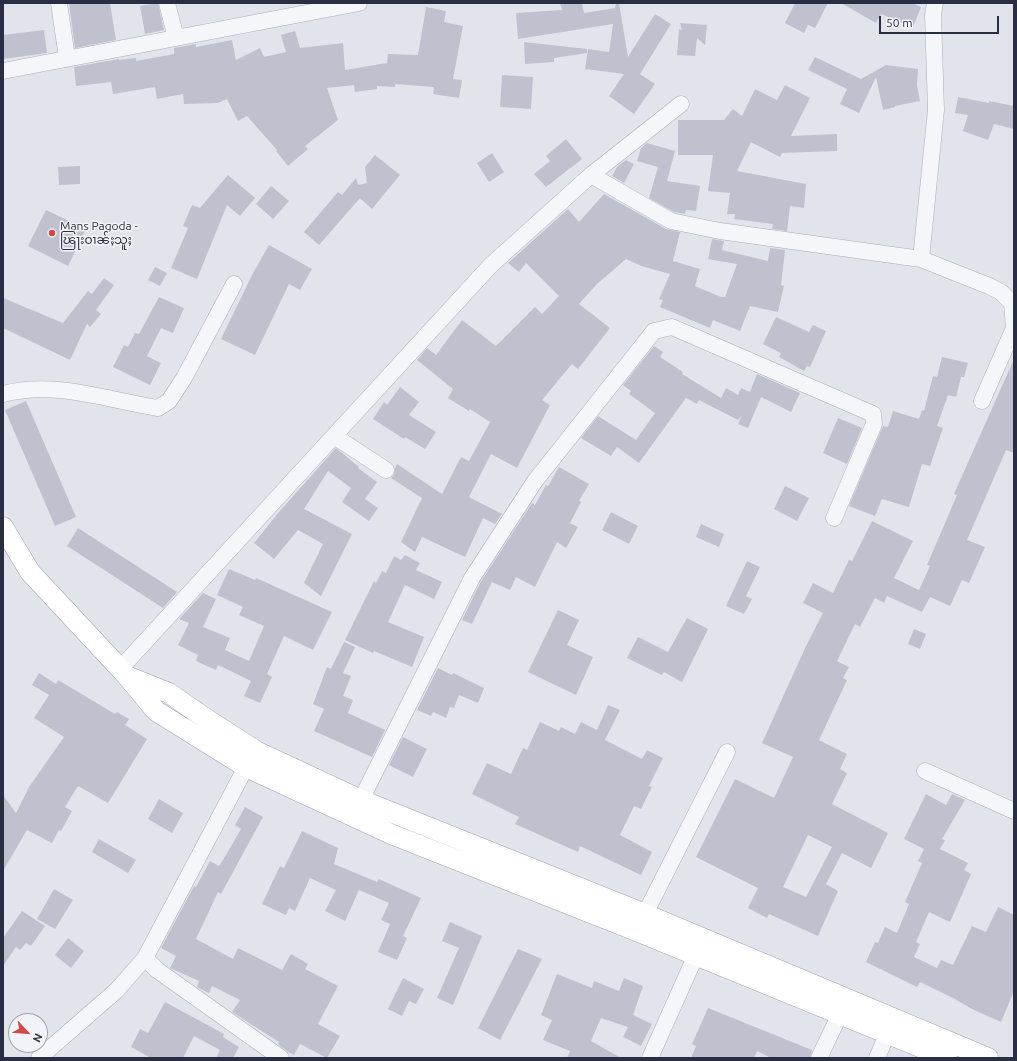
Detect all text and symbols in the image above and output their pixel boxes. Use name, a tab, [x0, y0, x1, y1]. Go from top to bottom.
scale bar	[881, 8, 1001, 34]
text: 50 m	[886, 16, 913, 29]
place label: Mans Pagoda - ၽြႃးဝၢၼ်ႈသူႈ	[60, 219, 138, 247]
marker: Mans Pagoda - ၽြႃးဝၢၼ်ႈသူႈ	[47, 228, 57, 238]
north arrow	[8, 1013, 48, 1053]
text: N	[31, 1031, 45, 1044]

